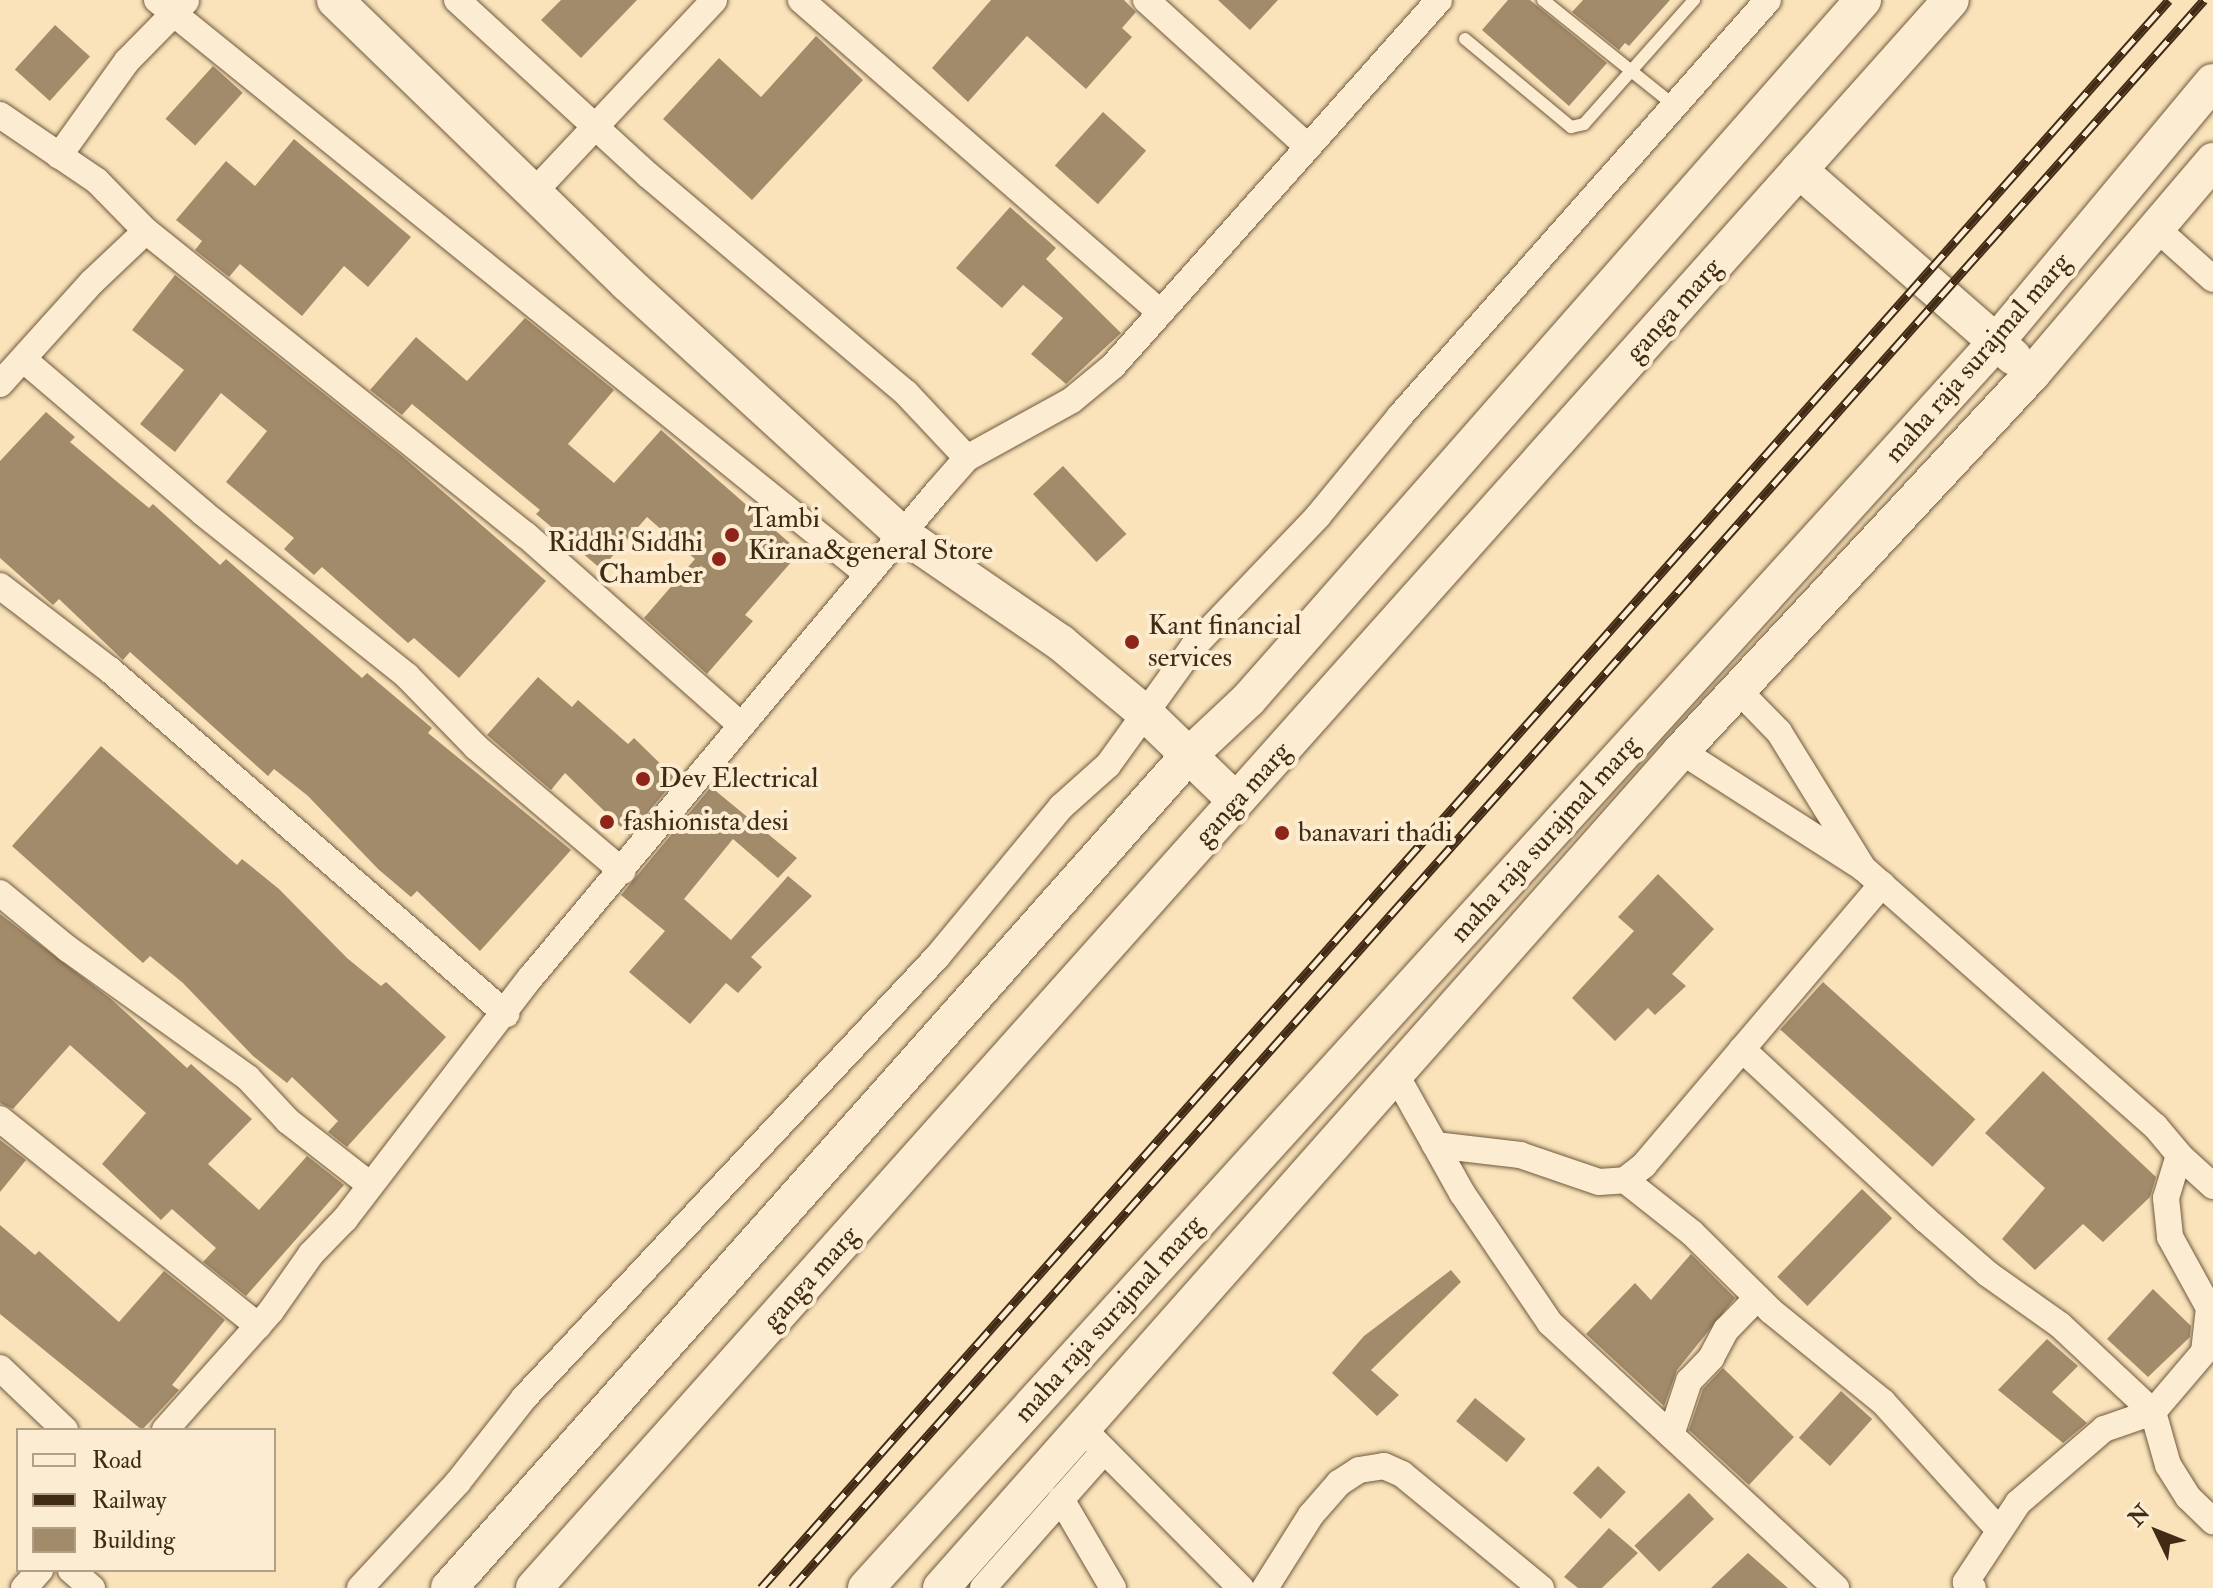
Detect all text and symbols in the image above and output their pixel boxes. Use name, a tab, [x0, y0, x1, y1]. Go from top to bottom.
street label: maha raja surajmal marg	[1878, 246, 2078, 470]
street label: ganga marg	[1619, 251, 1729, 369]
place label: Tambi Kirana&general Store	[748, 502, 993, 568]
place label: Riddhi Siddhi Chamber	[548, 526, 703, 592]
marker: Tambi Kirana&general Store	[723, 526, 741, 544]
marker: Riddhi Siddhi Chamber	[710, 550, 728, 568]
place label: Kant financial services	[1148, 609, 1301, 675]
marker: Kant financial services	[1123, 633, 1141, 651]
street label: maha raja surajmal marg	[1443, 728, 1647, 950]
street label: ganga marg	[1188, 735, 1298, 853]
place label: Dev Electrical	[659, 762, 818, 796]
marker: Dev Electrical	[634, 770, 652, 788]
place label: fashionista desi	[623, 805, 789, 839]
marker: fashionista desi	[598, 813, 616, 831]
place label: banavari thadi	[1298, 816, 1453, 850]
marker: banavari thadi	[1273, 824, 1291, 842]
street label: maha raja surajmal marg	[1007, 1208, 1211, 1430]
street label: ganga marg	[756, 1219, 866, 1337]
legend	[16, 1428, 276, 1572]
text: Road	[92, 1445, 142, 1476]
text: Railway	[92, 1485, 166, 1516]
north arrow	[2117, 1492, 2197, 1572]
text: N	[2122, 1499, 2156, 1532]
text: Building	[92, 1525, 175, 1556]

